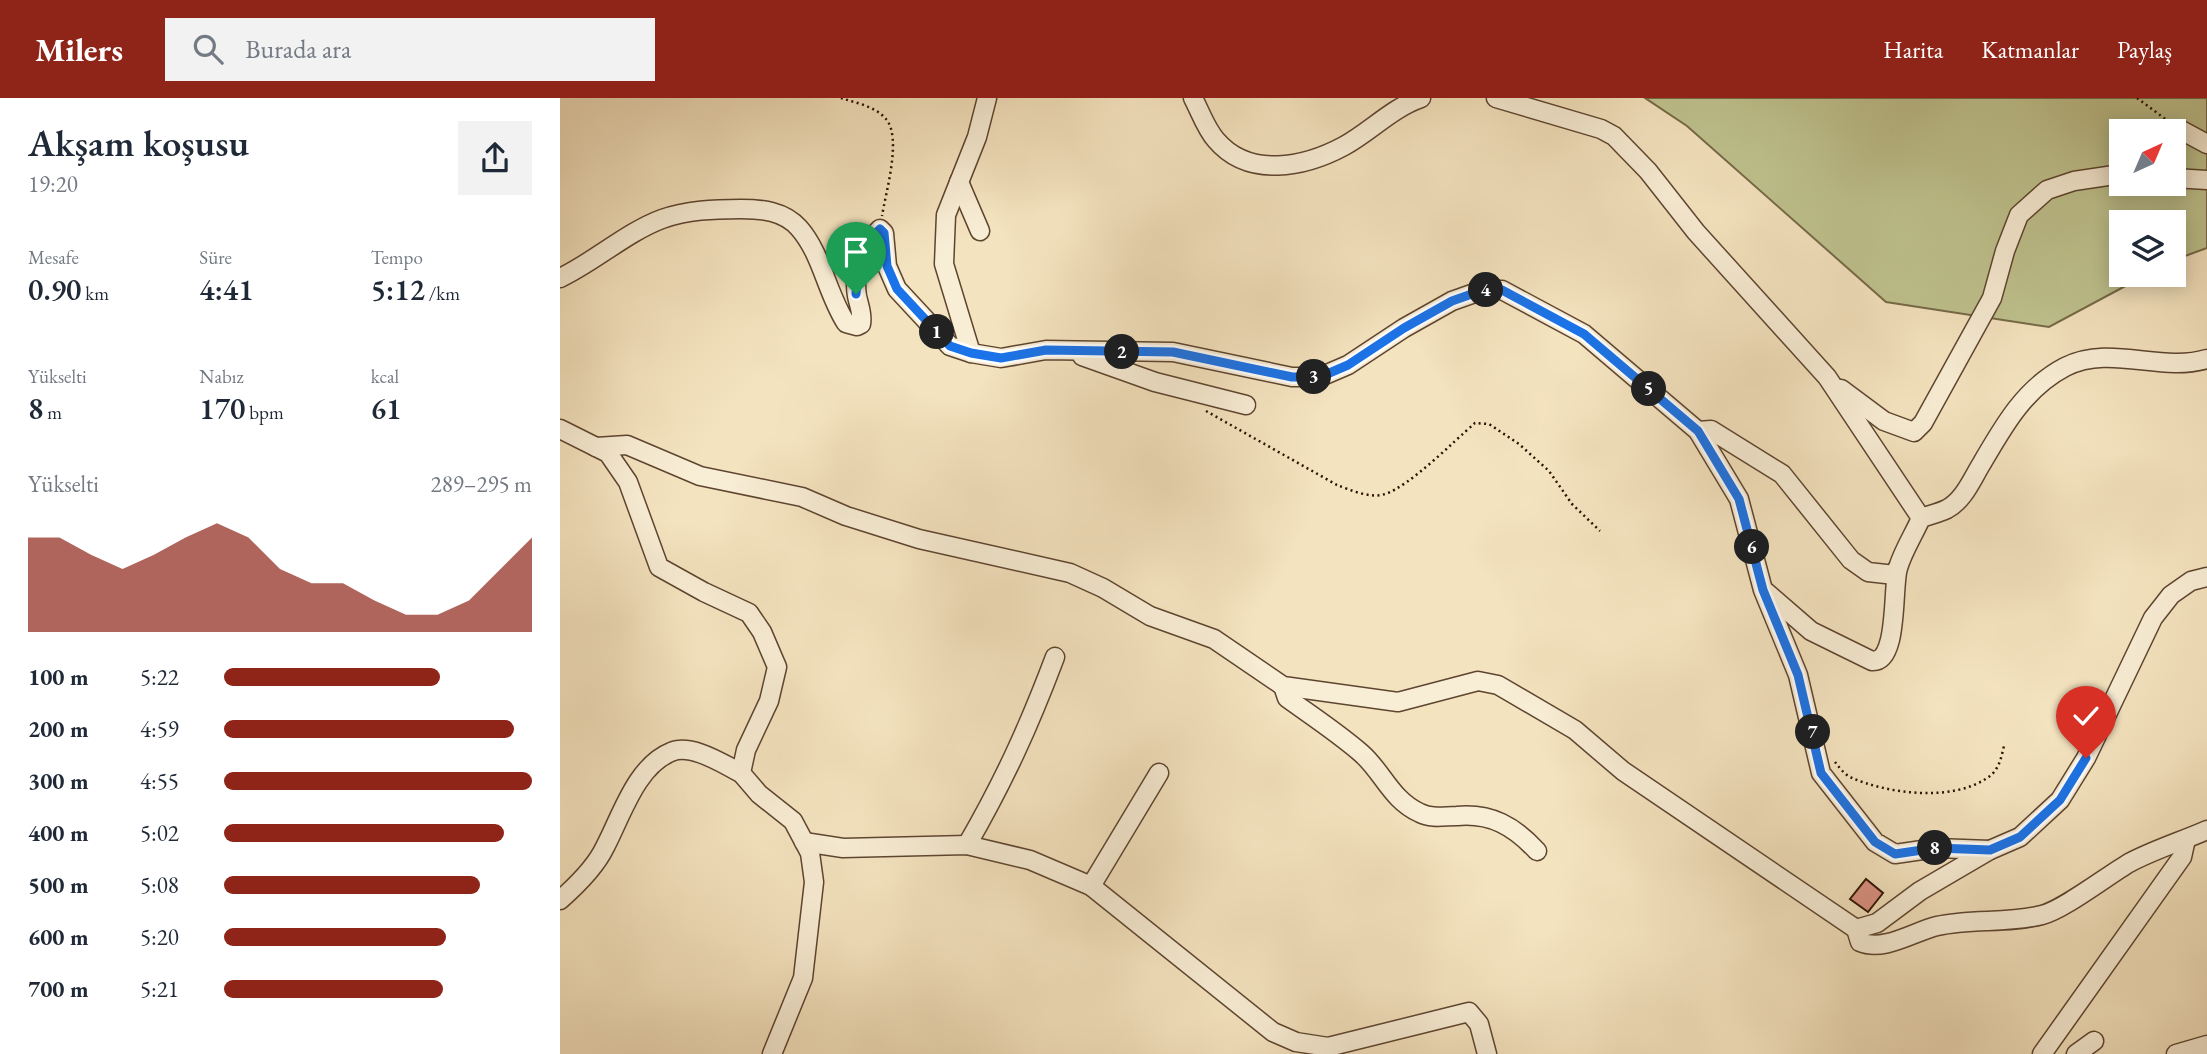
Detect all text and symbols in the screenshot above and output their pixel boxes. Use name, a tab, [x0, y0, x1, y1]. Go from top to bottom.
search box	[165, 18, 655, 81]
text: Milers	[35, 28, 123, 71]
icon: search	[189, 30, 227, 68]
text: Burada ara	[245, 32, 351, 66]
text: Harita	[1883, 34, 1943, 65]
text: Katmanlar	[1981, 34, 2079, 65]
text: Paylaş	[2117, 34, 2172, 65]
text: Akşam koşusu	[28, 118, 249, 167]
north arrow	[2109, 119, 2186, 196]
map controls	[2109, 119, 2186, 287]
button: share	[458, 121, 532, 195]
text: 19:20	[28, 169, 78, 199]
button: layers	[2109, 210, 2186, 287]
pin	[826, 222, 886, 294]
icon: arrive	[837, 233, 875, 271]
text: Mesafe	[28, 245, 79, 270]
text: Süre	[199, 245, 232, 270]
text: Tempo	[371, 245, 423, 270]
text: 0.90	[28, 270, 81, 309]
text: 4:41	[199, 270, 254, 309]
text: 5:12	[371, 270, 425, 309]
pin: 4	[1468, 272, 1504, 308]
text: 4	[1480, 277, 1491, 302]
text: km	[81, 281, 109, 306]
text: /km	[425, 281, 460, 306]
pin: 1	[920, 314, 954, 350]
text: 1	[931, 319, 942, 344]
pin: 2	[1104, 334, 1140, 370]
text: 2	[1116, 339, 1127, 364]
pin: 3	[1296, 360, 1332, 394]
text: Yükselti	[28, 364, 87, 389]
text: Nabız	[199, 364, 244, 389]
text: kcal	[371, 364, 399, 389]
text: 3	[1308, 364, 1319, 389]
pin: 5	[1632, 372, 1666, 406]
text: 5	[1643, 376, 1654, 401]
text: 8	[28, 389, 43, 428]
text: 170	[199, 389, 246, 428]
text: 61	[371, 389, 401, 428]
text: m	[43, 400, 62, 425]
text: bpm	[246, 400, 284, 425]
text: Yükselti	[28, 469, 99, 499]
text: 289–295 m	[431, 469, 532, 499]
pin: 6	[1734, 530, 1770, 564]
text: 6	[1746, 534, 1757, 559]
text: 100 m	[28, 662, 89, 692]
text: 5:22	[140, 662, 179, 692]
pin	[2056, 686, 2116, 758]
icon: check	[2067, 697, 2105, 735]
text: 200 m	[28, 714, 89, 744]
text: 4:59	[140, 714, 179, 744]
pin: 7	[1796, 714, 1830, 750]
text: 7	[1807, 719, 1818, 744]
text: 300 m	[28, 766, 89, 796]
text: 4:55	[140, 766, 179, 796]
text: 400 m	[28, 818, 89, 848]
text: 5:02	[140, 818, 179, 848]
pin: 8	[1918, 830, 1952, 866]
text: 8	[1929, 835, 1940, 860]
text: 500 m	[28, 870, 89, 900]
text: 5:08	[140, 870, 179, 900]
text: 600 m	[28, 922, 89, 952]
text: 5:20	[140, 922, 179, 952]
text: 700 m	[28, 974, 89, 1004]
text: 5:21	[140, 974, 179, 1004]

